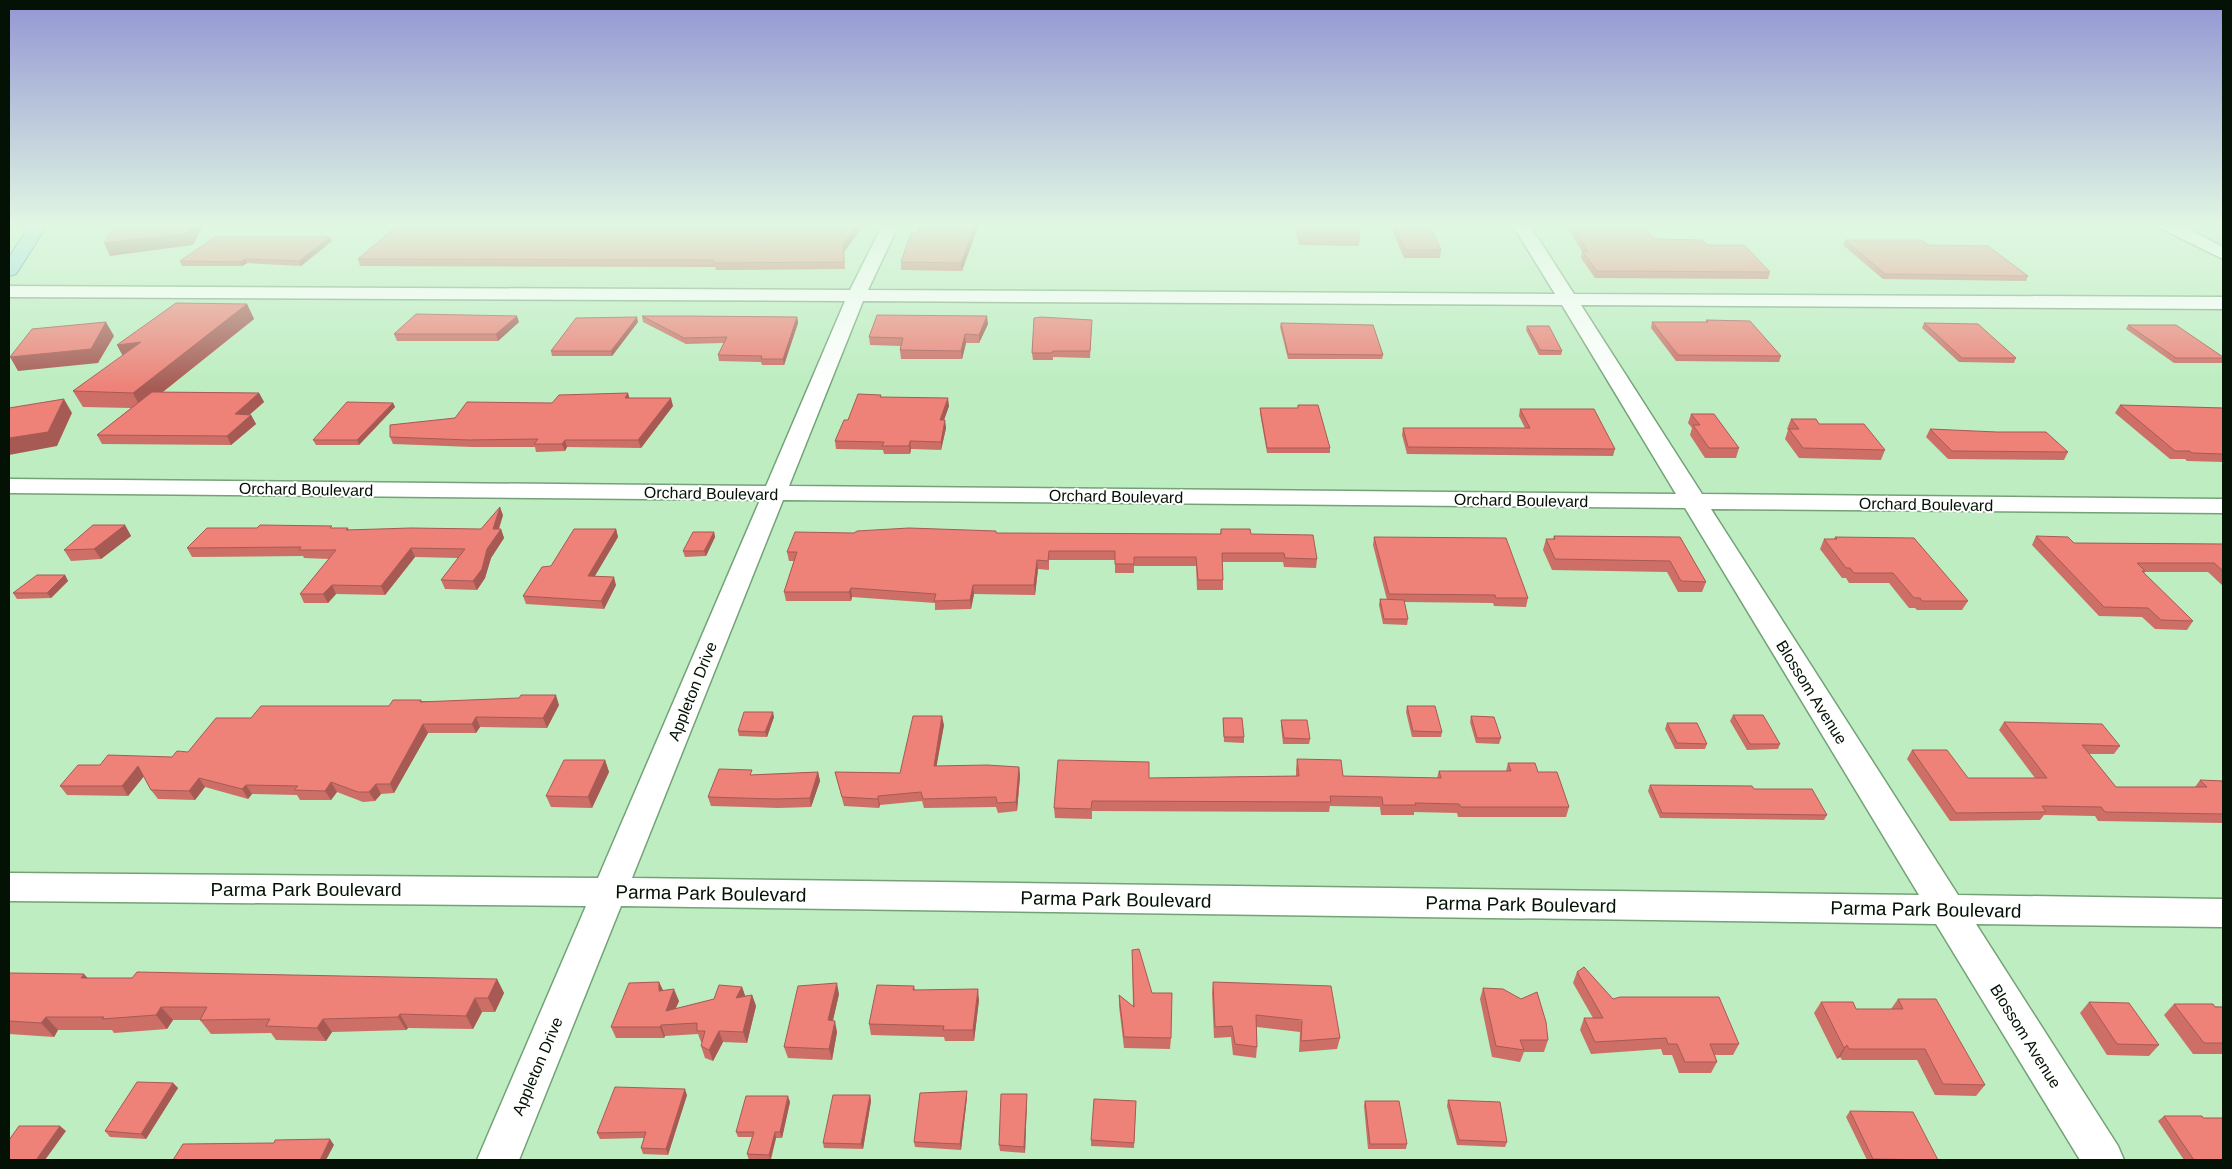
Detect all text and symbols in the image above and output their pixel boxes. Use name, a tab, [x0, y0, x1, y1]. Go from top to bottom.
street label: Orchard Boulevard	[239, 480, 373, 499]
street label: Orchard Boulevard	[644, 484, 778, 503]
street label: Orchard Boulevard	[1049, 487, 1183, 506]
street label: Orchard Boulevard	[1454, 491, 1588, 510]
street label: Orchard Boulevard	[1859, 495, 1993, 514]
street label: Blossom Avenue	[1773, 637, 1850, 747]
street label: Appleton Drive	[665, 639, 720, 743]
street label: Parma Park Boulevard	[210, 879, 402, 900]
street label: Parma Park Boulevard	[615, 881, 807, 906]
street label: Parma Park Boulevard	[1020, 887, 1212, 912]
street label: Parma Park Boulevard	[1425, 892, 1617, 917]
street label: Parma Park Boulevard	[1830, 897, 2022, 922]
street label: Blossom Avenue	[1987, 981, 2064, 1091]
street label: Appleton Drive	[509, 1014, 566, 1118]

